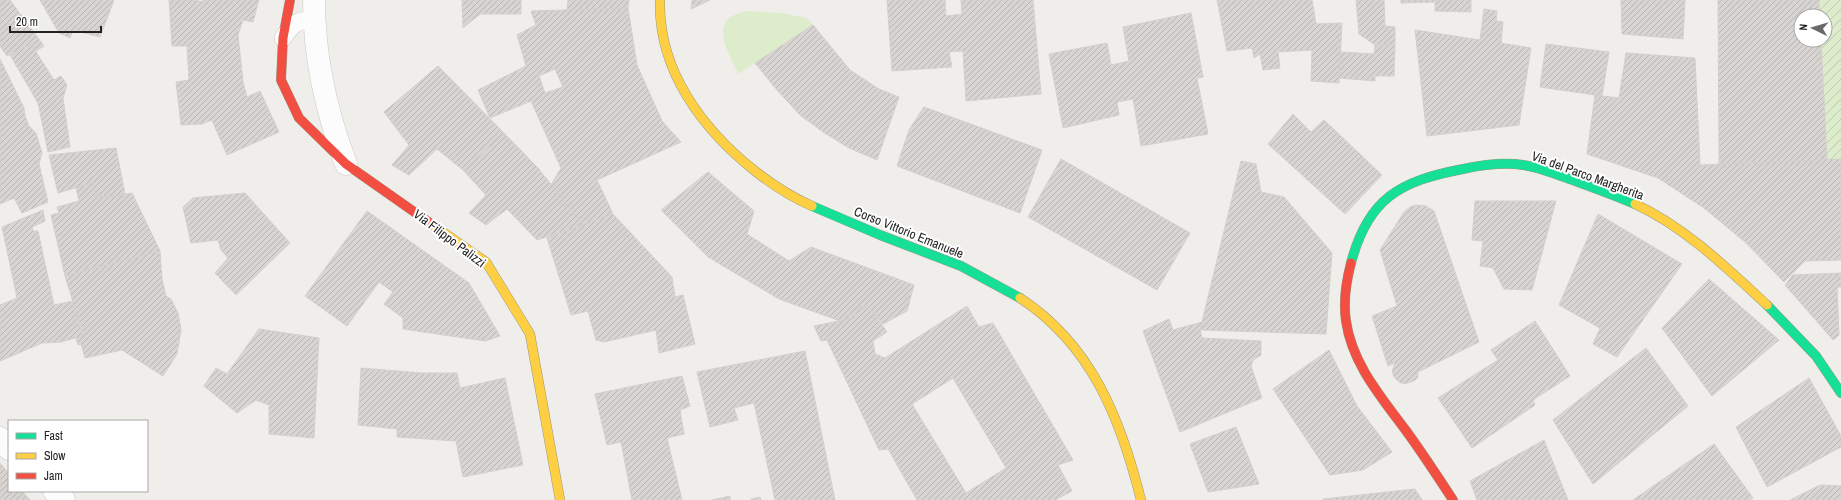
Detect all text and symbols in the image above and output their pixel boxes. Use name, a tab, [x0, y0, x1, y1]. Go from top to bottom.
scale bar	[10, 8, 101, 34]
north arrow	[1793, 8, 1833, 48]
text: 20 m	[16, 14, 38, 30]
text: N	[1796, 23, 1810, 31]
street label: Via del Parco Margherita	[1529, 147, 1646, 204]
street label: Corso Vittorio Emanuele	[852, 203, 966, 262]
street label: Via Filippo Palizzi	[410, 206, 489, 271]
legend	[8, 420, 148, 492]
text: Fast	[44, 428, 63, 444]
text: Slow	[44, 448, 66, 464]
text: Jam	[44, 468, 63, 484]

